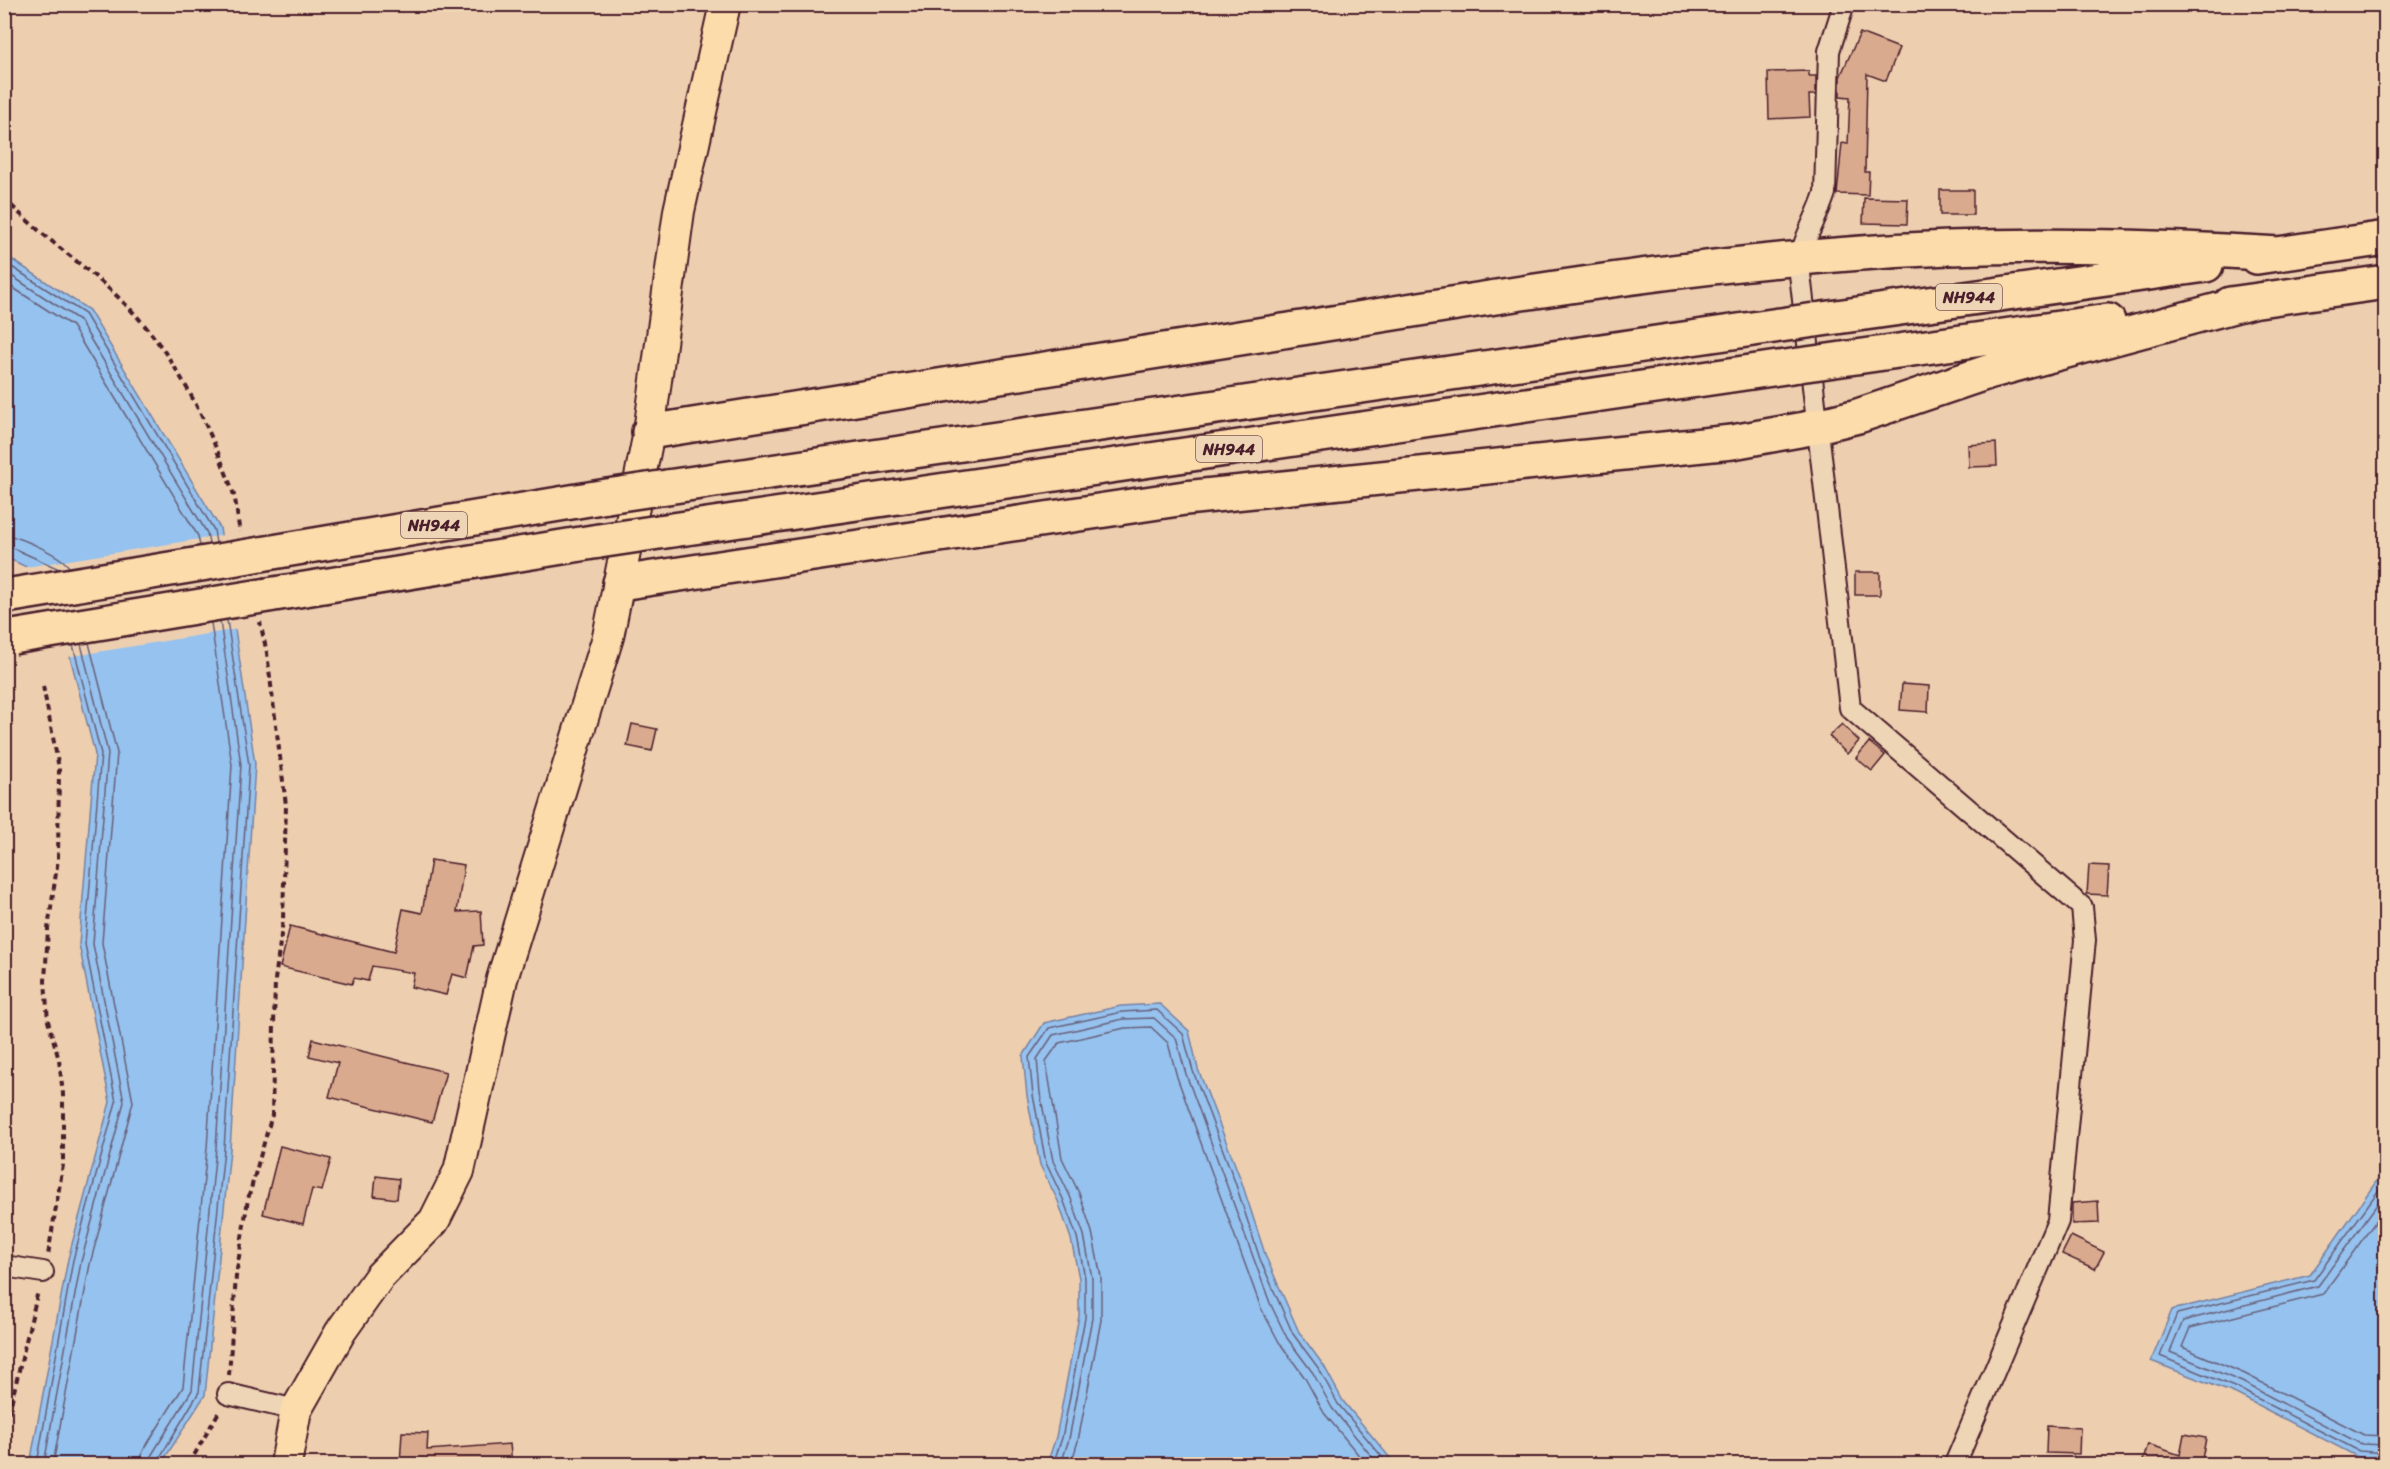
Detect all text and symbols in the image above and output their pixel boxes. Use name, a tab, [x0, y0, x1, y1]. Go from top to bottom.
road number: NH944	[1936, 284, 2002, 310]
road number: NH944	[1196, 436, 1262, 462]
road number: NH944	[401, 512, 467, 538]

